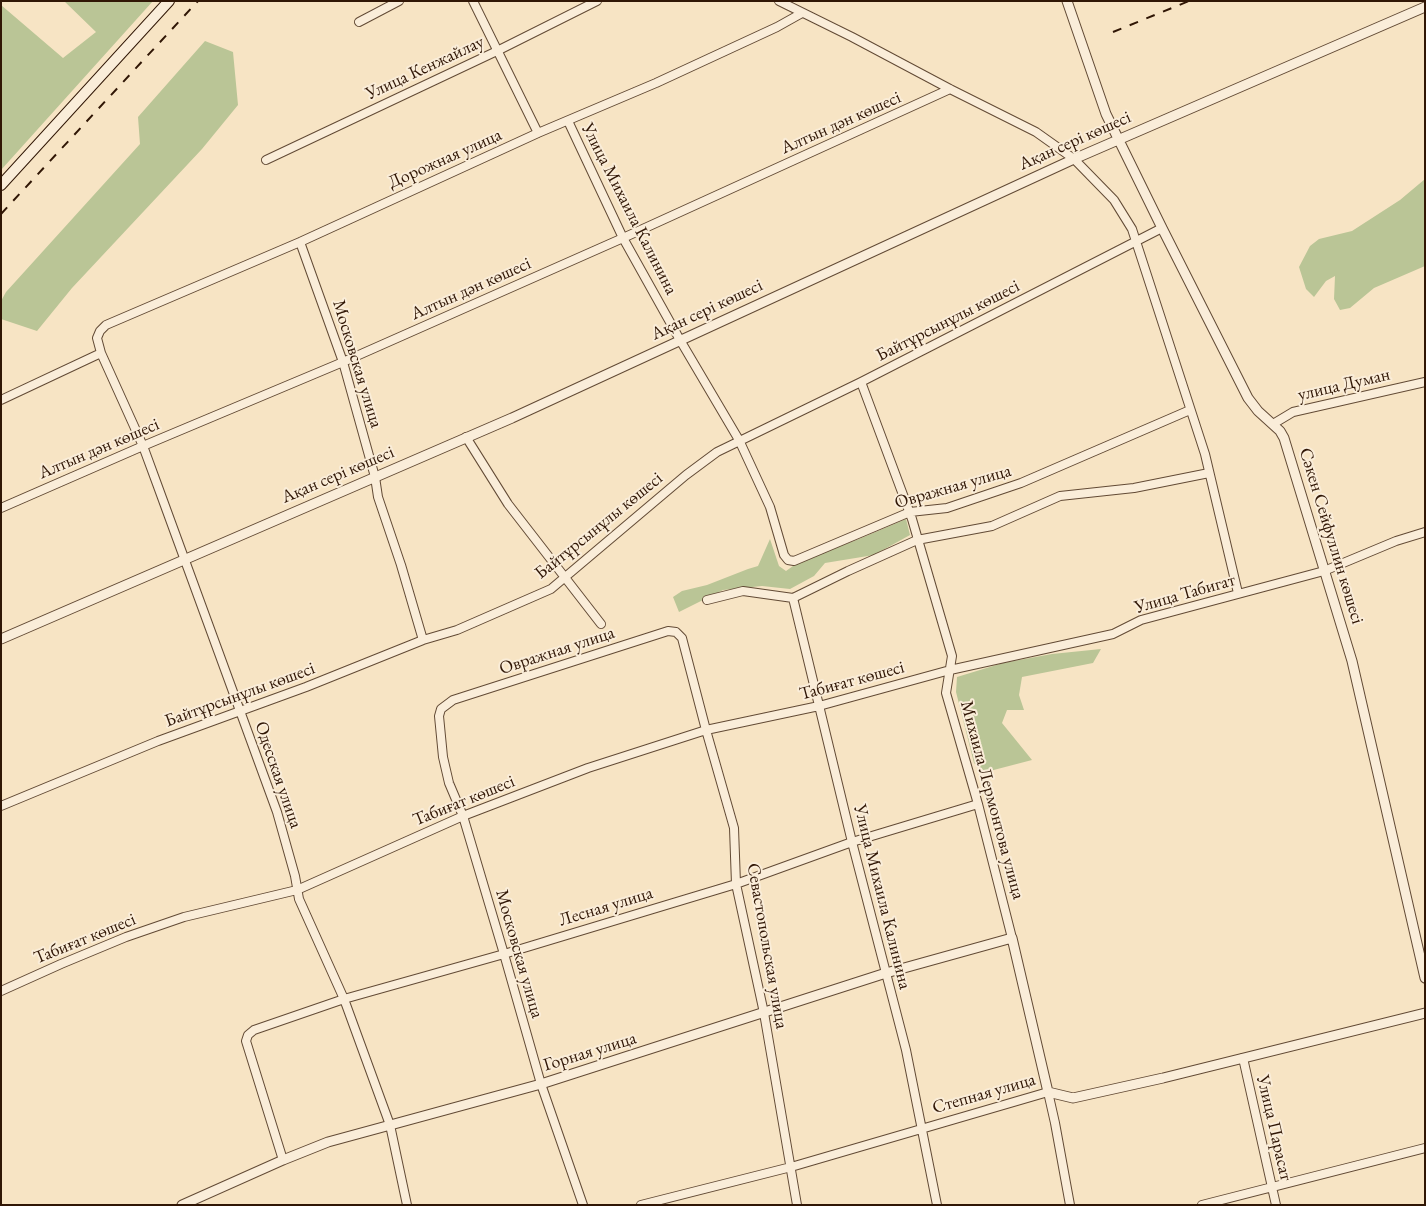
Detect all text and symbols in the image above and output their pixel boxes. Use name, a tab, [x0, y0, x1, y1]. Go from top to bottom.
street label: Улица Кенжайлау	[362, 31, 488, 105]
street label: Алтын дән көшесі	[778, 87, 904, 159]
street label: Ақан сері көшесі	[1016, 107, 1134, 175]
street label: Улица Михаила Калинина	[576, 120, 682, 298]
street label: Дорожная улица	[385, 124, 505, 194]
street label: Алтын дән көшесі	[408, 253, 534, 325]
street label: Ақан сері көшесі	[648, 275, 766, 345]
street label: Байтұрсынұлы көшесі	[873, 275, 1023, 367]
street label: Московская улица	[327, 297, 387, 431]
street label: улица Думан	[1296, 364, 1392, 406]
street label: Алтын дән көшесі	[35, 414, 163, 484]
street label: Ақан сері көшесі	[278, 442, 398, 508]
street label: Сәкен Сейфуллин көшесі	[1294, 445, 1368, 627]
street label: Овражная улица	[892, 460, 1014, 514]
street label: Байтұрсынұлы көшесі	[531, 468, 667, 584]
street label: Улица Табигат	[1132, 569, 1238, 619]
street label: Овражная улица	[497, 622, 617, 680]
street label: Табиғат көшесі	[797, 657, 907, 705]
street label: Байтұрсынұлы көшесі	[162, 658, 318, 732]
street label: Михаила Лермонтова улица	[955, 698, 1029, 902]
street label: Одесская улица	[250, 719, 306, 831]
street label: Табиғат көшесі	[410, 771, 518, 831]
street label: Улица Михаила Калинина	[849, 802, 915, 992]
street label: Севастопольская улица	[742, 861, 792, 1031]
street label: Лесная улица	[556, 883, 656, 931]
street label: Московская улица	[490, 887, 548, 1021]
street label: Табиғат көшесі	[31, 909, 139, 969]
street label: Горная улица	[541, 1028, 639, 1076]
street label: Степная улица	[930, 1069, 1038, 1119]
street label: Улица Парасат	[1251, 1073, 1297, 1183]

